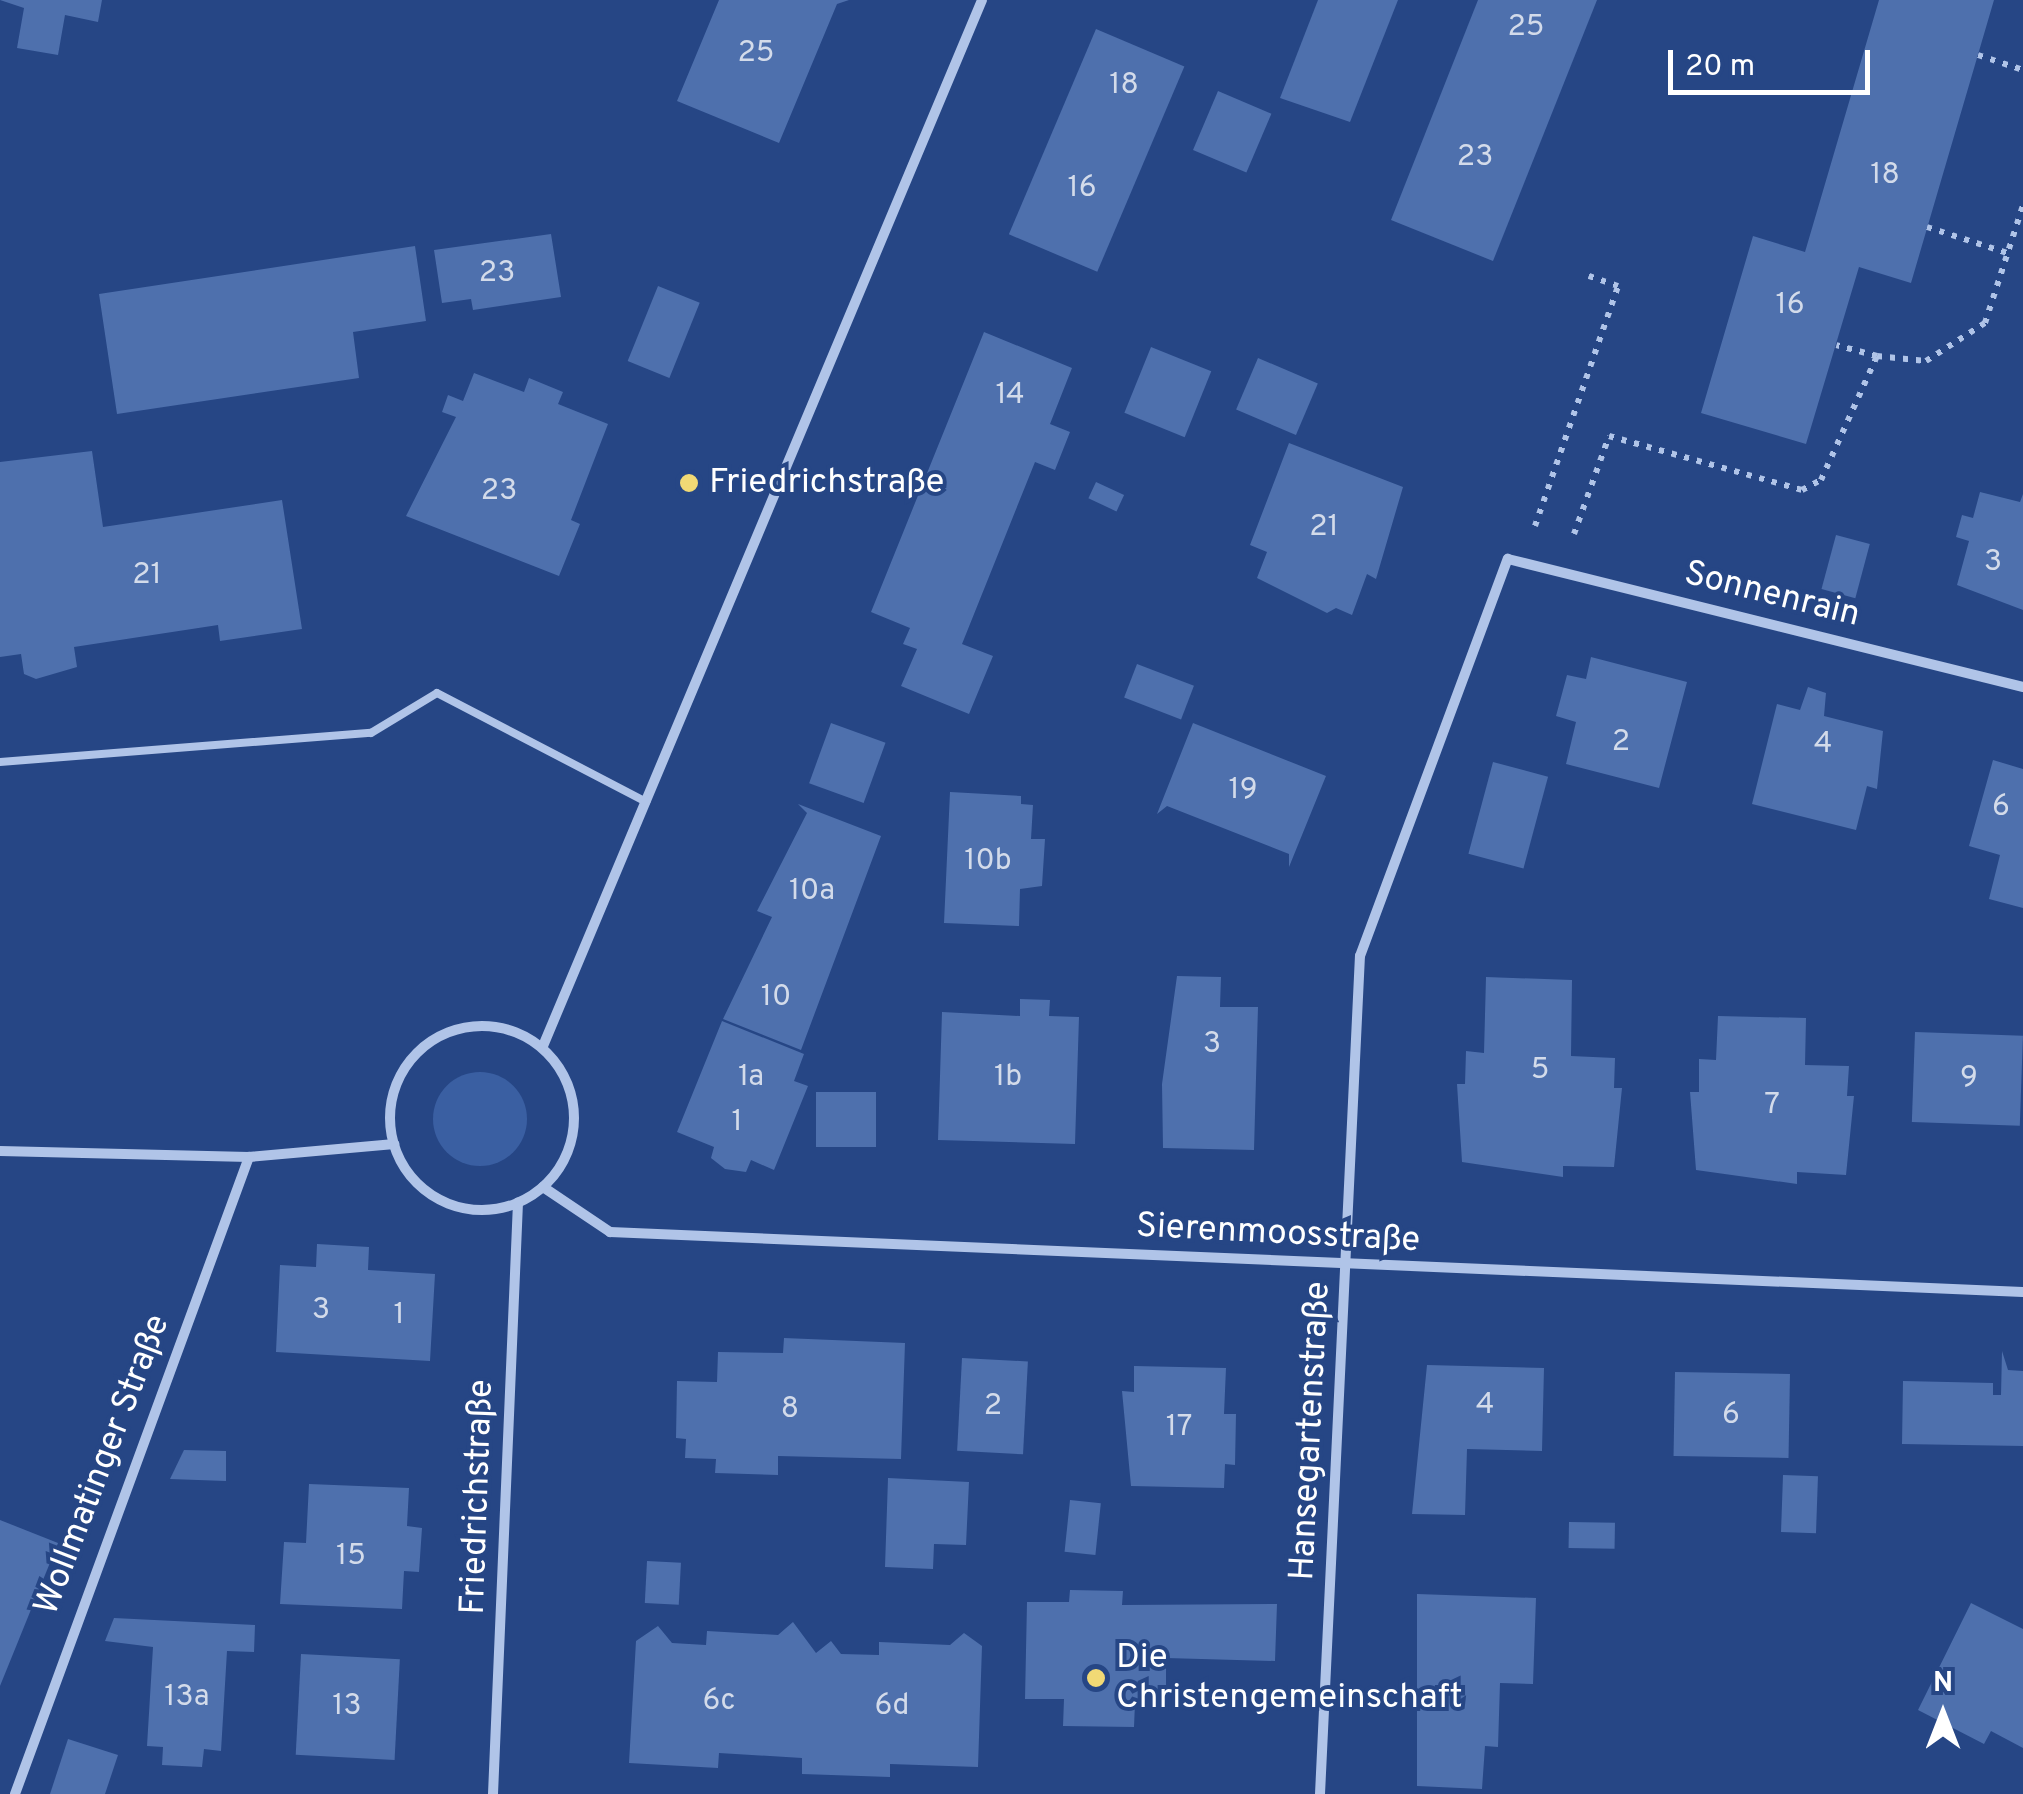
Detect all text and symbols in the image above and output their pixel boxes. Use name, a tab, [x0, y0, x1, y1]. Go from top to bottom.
house number: 25	[1508, 10, 1544, 46]
scale bar	[1673, 30, 1876, 92]
house number: 25	[738, 36, 774, 72]
text: 20 m	[1685, 49, 1755, 86]
house number: 18	[1109, 68, 1139, 104]
house number: 23	[1457, 140, 1493, 176]
house number: 18	[1870, 158, 1900, 194]
house number: 16	[1067, 171, 1097, 207]
house number: 23	[479, 256, 515, 292]
house number: 16	[1775, 288, 1805, 324]
house number: 14	[995, 378, 1025, 414]
place label: Friedrichstraße	[709, 462, 944, 504]
marker: Friedrichstraße	[678, 472, 700, 494]
house number: 23	[481, 474, 517, 510]
house number: 21	[1309, 510, 1339, 546]
house number: 3	[1984, 545, 2002, 581]
street label: Sonnenrain	[1680, 553, 1864, 637]
house number: 21	[132, 558, 162, 594]
house number: 2	[1612, 725, 1630, 761]
house number: 4	[1814, 727, 1832, 763]
house number: 19	[1228, 773, 1258, 809]
house number: 6	[1992, 790, 2010, 826]
house number: 10b	[964, 844, 1012, 880]
house number: 10a	[789, 874, 835, 910]
house number: 10	[761, 980, 791, 1016]
house number: 3	[1203, 1027, 1221, 1063]
house number: 5	[1531, 1053, 1549, 1089]
house number: 1a	[738, 1060, 764, 1096]
house number: 1b	[994, 1060, 1022, 1096]
house number: 9	[1960, 1061, 1978, 1097]
house number: 7	[1764, 1088, 1780, 1124]
house number: 1	[731, 1105, 743, 1141]
street label: Sierenmoosstraße	[1135, 1206, 1421, 1262]
street label: Hansegartenstraße	[1282, 1280, 1340, 1582]
house number: 3	[312, 1293, 330, 1329]
house number: 1	[393, 1298, 405, 1334]
street label: Wollmatinger Straße	[26, 1309, 180, 1621]
street label: Friedrichstraße	[453, 1379, 503, 1615]
house number: 4	[1476, 1388, 1494, 1424]
house number: 2	[984, 1389, 1002, 1425]
house number: 8	[781, 1392, 799, 1428]
house number: 6	[1722, 1398, 1740, 1434]
house number: 17	[1166, 1410, 1192, 1446]
house number: 15	[336, 1539, 366, 1575]
place label: Die Christengemeinschaft	[1116, 1637, 1463, 1719]
north arrow	[1893, 1664, 1993, 1764]
text: N	[1933, 1666, 1953, 1702]
marker: Die Christengemeinschaft	[1085, 1667, 1107, 1689]
house number: 13a	[164, 1680, 210, 1716]
house number: 6c	[703, 1684, 735, 1720]
house number: 13	[332, 1689, 362, 1725]
house number: 6d	[875, 1689, 909, 1725]

